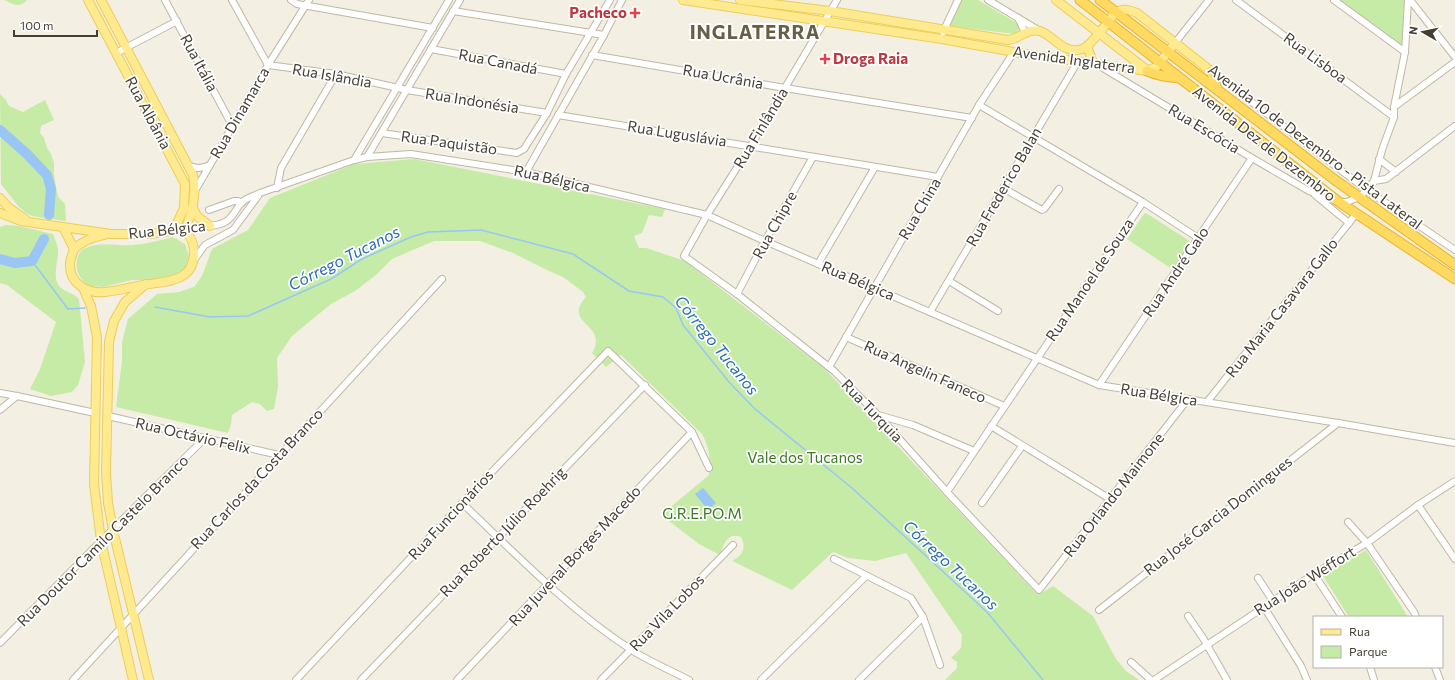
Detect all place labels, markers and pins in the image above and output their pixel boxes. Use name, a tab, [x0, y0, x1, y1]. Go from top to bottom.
place label: Pacheco	[569, 3, 627, 21]
marker: Pacheco	[630, 8, 640, 18]
place label: Droga Raia	[833, 49, 908, 67]
marker: Droga Raia	[820, 54, 830, 64]

